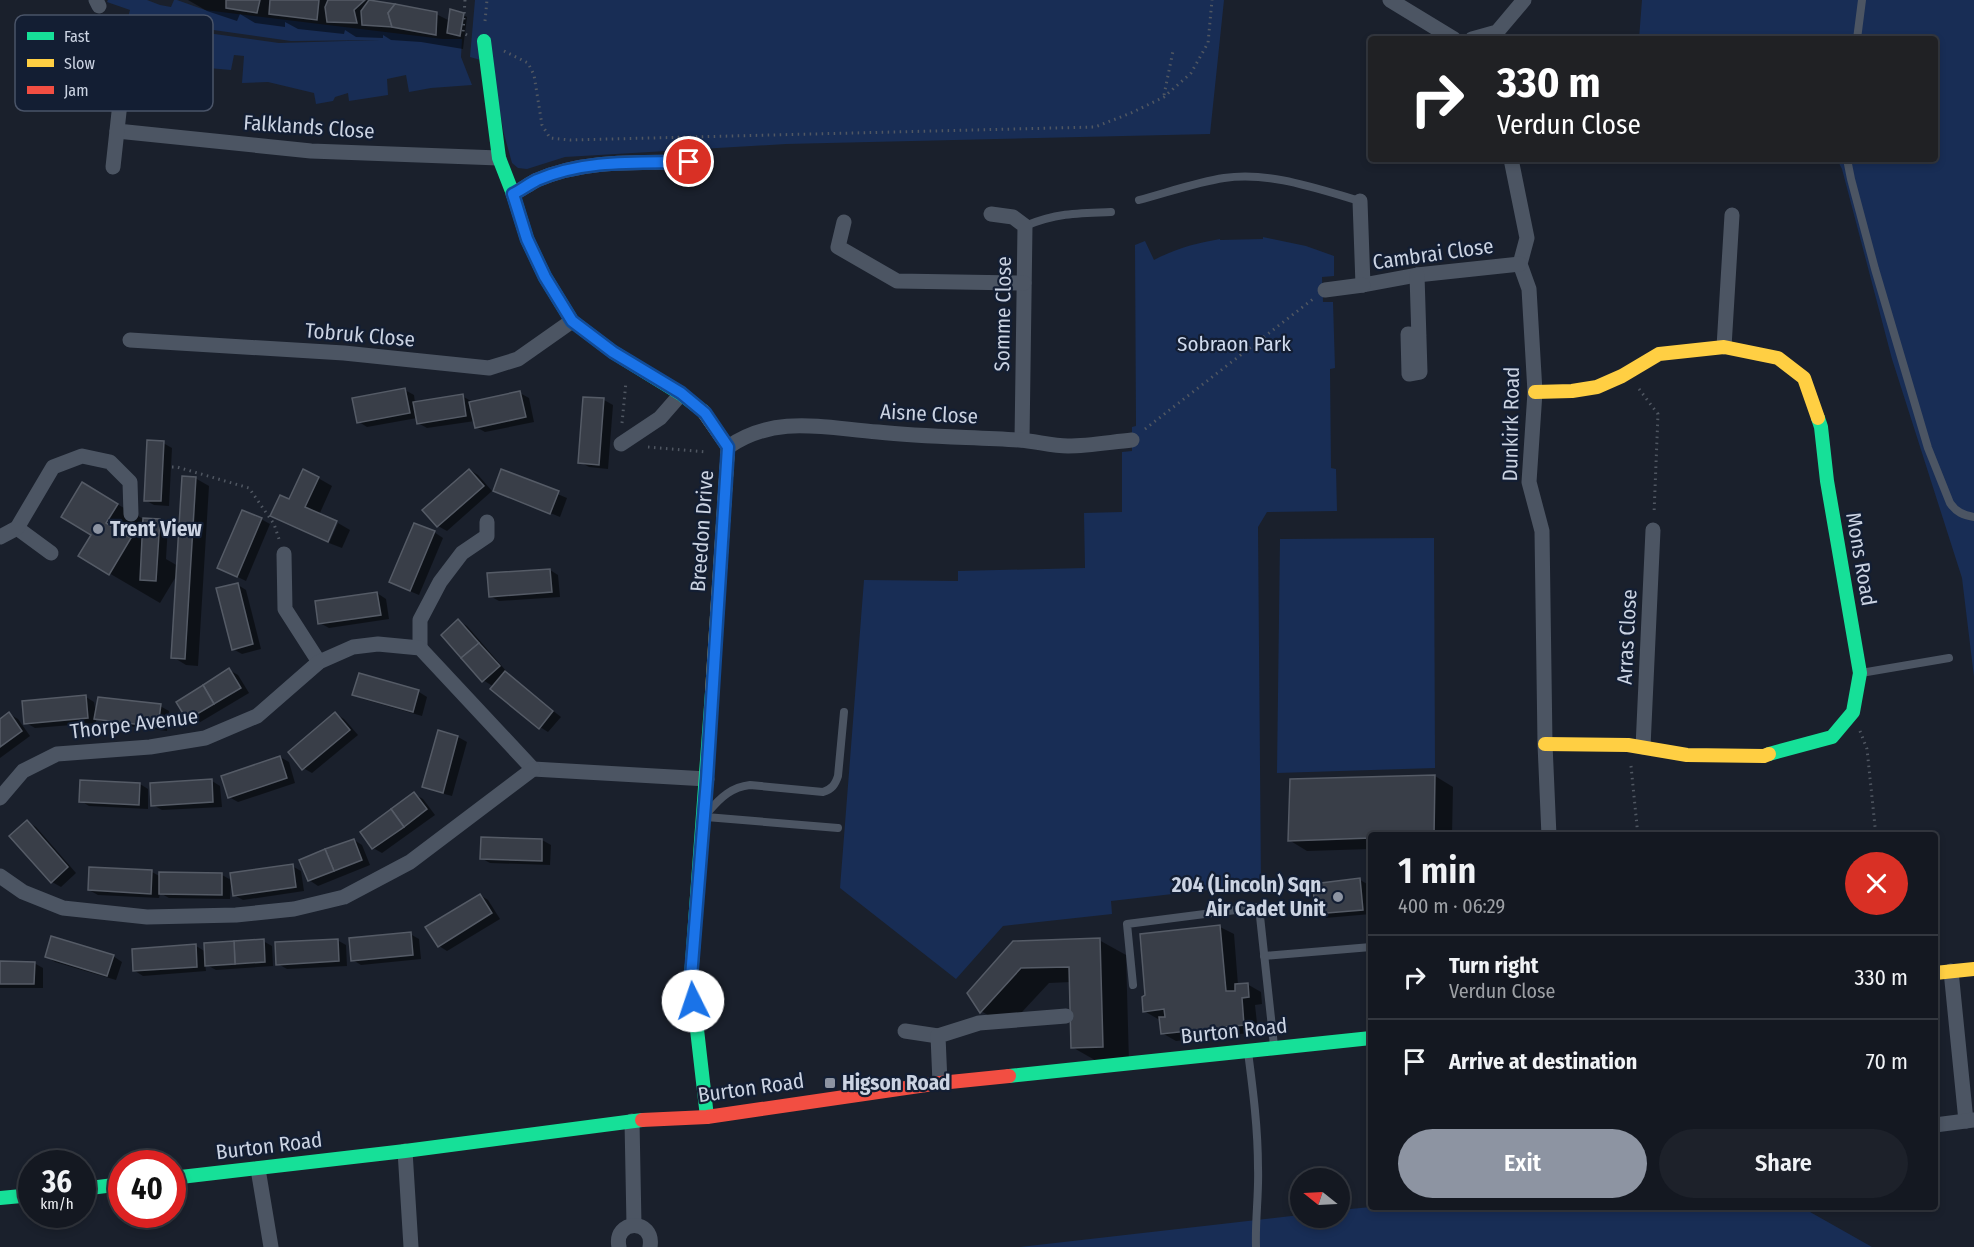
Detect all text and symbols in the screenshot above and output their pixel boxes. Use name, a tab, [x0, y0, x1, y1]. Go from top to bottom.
legend	[15, 15, 213, 111]
text: Fast	[64, 27, 91, 46]
text: Slow	[64, 54, 95, 73]
text: 330 m	[1497, 58, 1600, 108]
icon: right	[1398, 60, 1476, 138]
text: Jam	[64, 81, 89, 100]
street label: Falklands Close	[242, 109, 376, 145]
text: Verdun Close	[1497, 109, 1641, 141]
pin	[663, 136, 714, 187]
icon: arrive	[672, 145, 705, 178]
street label: Cambrai Close	[1371, 233, 1495, 275]
street label: Somme Close	[989, 256, 1017, 372]
street label: Tobruk Close	[304, 317, 416, 353]
park label: Sobraon Park	[1177, 331, 1291, 357]
street label: Dunkirk Road	[1497, 366, 1525, 482]
street label: Aisne Close	[879, 398, 979, 430]
street label: Breedon Drive	[685, 469, 719, 593]
street label: Mons Road	[1840, 510, 1882, 608]
place label: Trent View	[110, 516, 202, 542]
marker: Trent View	[91, 522, 105, 536]
street label: Arras Close	[1612, 589, 1642, 685]
street label: Thorpe Avenue	[69, 703, 199, 745]
text: 1 min	[1398, 849, 1476, 893]
button: close	[1845, 852, 1908, 915]
place label: 204 (Lincoln) Sqn. Air Cadet Unit	[1171, 872, 1327, 922]
marker: 204 (Lincoln) Sqn. Air Cadet Unit	[1331, 890, 1345, 904]
text: 400 m · 06:29	[1398, 894, 1505, 918]
text: Turn right	[1449, 952, 1538, 979]
icon: right	[1398, 961, 1431, 994]
text: 330 m	[1855, 964, 1908, 991]
position arrow	[661, 969, 725, 1033]
text: Verdun Close	[1449, 979, 1555, 1003]
street label: Burton Road	[1179, 1012, 1289, 1050]
icon: arrive	[1398, 1045, 1431, 1078]
text: Arrive at destination	[1449, 1048, 1637, 1075]
text: 70 m	[1866, 1048, 1908, 1075]
street label: Burton Road	[696, 1068, 806, 1108]
place label: Higson Road	[842, 1070, 951, 1096]
marker: Higson Road	[823, 1076, 837, 1090]
street label: Burton Road	[214, 1127, 324, 1165]
button: Exit	[1398, 1129, 1647, 1198]
button: Share	[1659, 1129, 1908, 1198]
speed limit sign: 40	[108, 1150, 186, 1228]
text: 36	[42, 1164, 72, 1200]
north arrow	[1290, 1168, 1350, 1228]
map controls	[1290, 1168, 1350, 1228]
text: km/h	[40, 1195, 74, 1213]

